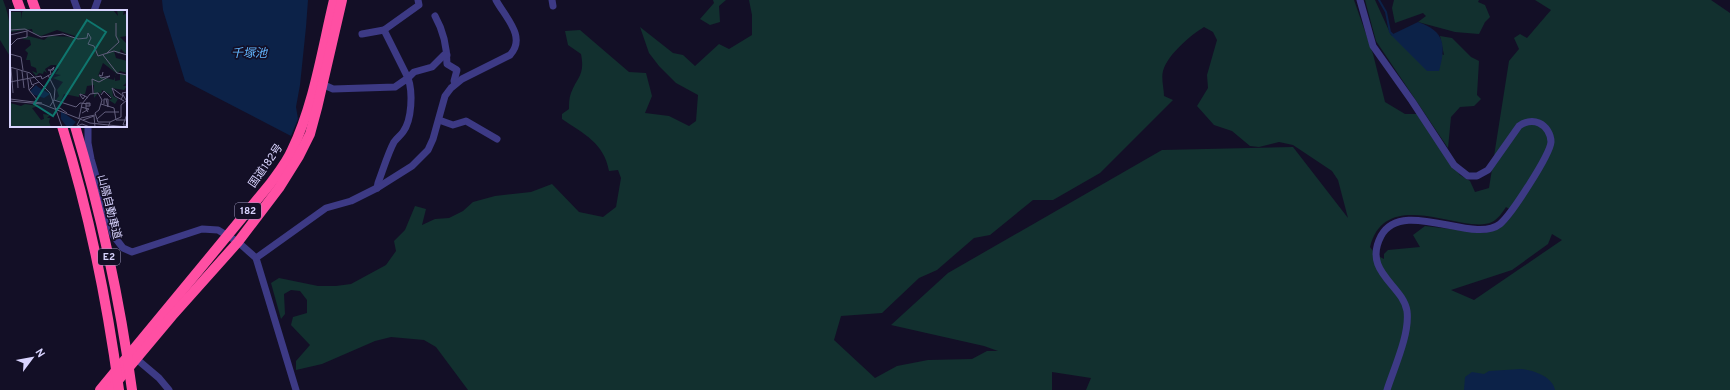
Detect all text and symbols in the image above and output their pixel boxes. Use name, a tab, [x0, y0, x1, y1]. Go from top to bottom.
inset map	[10, 10, 127, 127]
water label: 千塚池	[231, 46, 268, 62]
street label: 国道182号	[246, 141, 286, 191]
street label: 山陽自動車道	[94, 173, 124, 241]
road number: 182	[235, 203, 261, 219]
road number: E2	[98, 249, 120, 265]
north arrow	[12, 338, 52, 378]
text: N	[32, 346, 48, 360]

